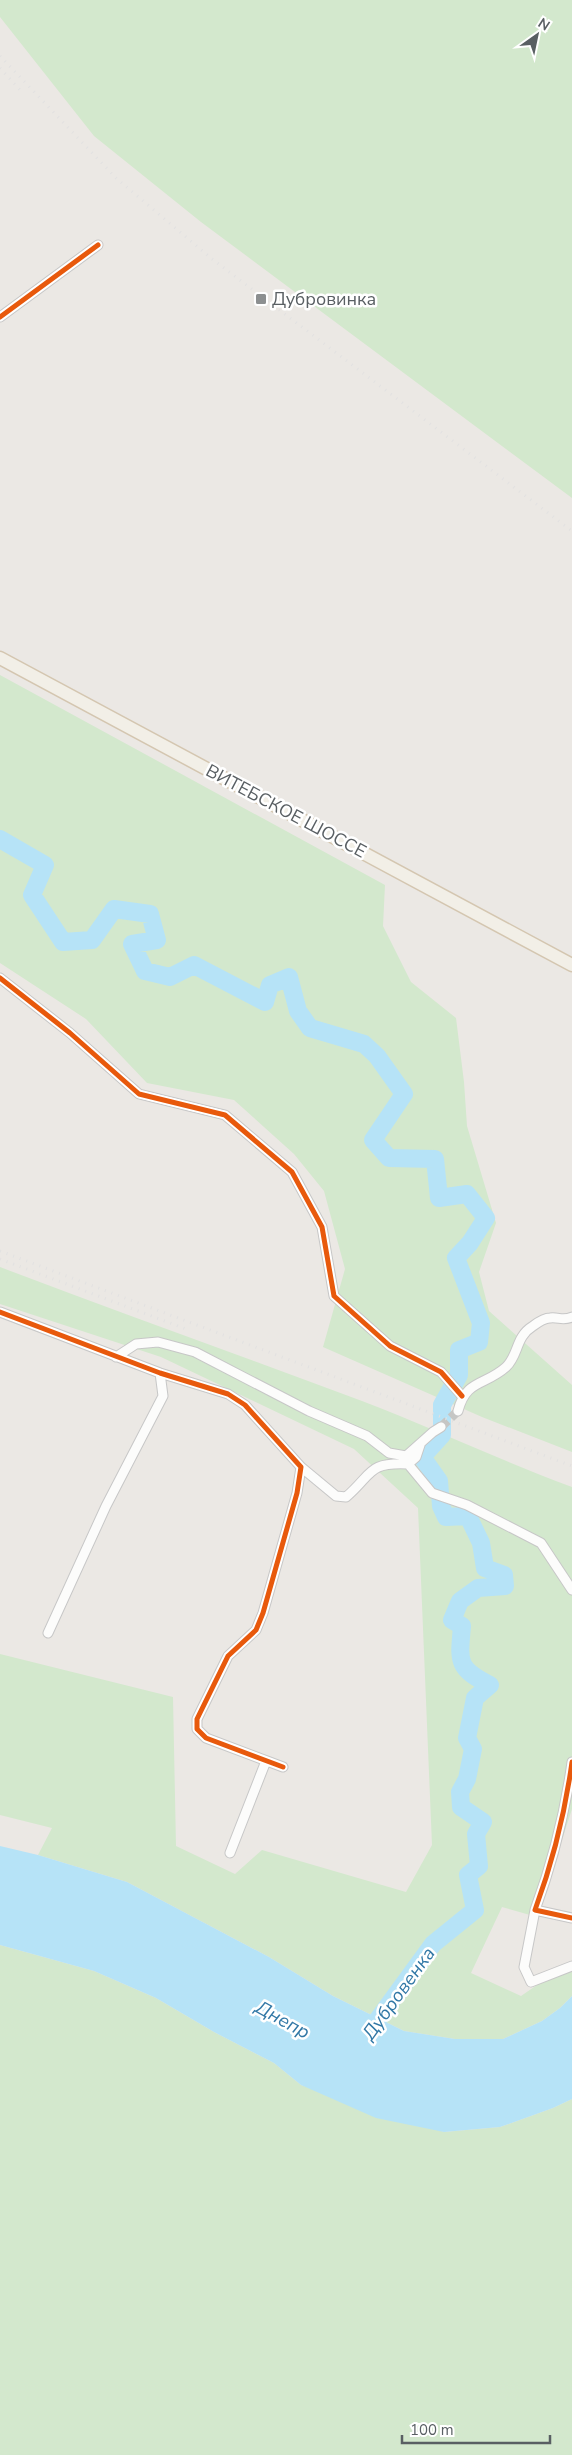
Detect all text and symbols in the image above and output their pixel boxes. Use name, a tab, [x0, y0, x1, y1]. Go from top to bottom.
north arrow	[512, 10, 562, 60]
text: N	[534, 14, 553, 35]
place label: Дубровинка	[272, 287, 376, 311]
marker: Дубровинка	[254, 292, 268, 306]
street label: ВИТЕБСКОЕ ШОССЕ	[202, 759, 370, 863]
water label: Дубровенка	[356, 1942, 441, 2046]
water label: Днепр	[250, 1994, 314, 2045]
scale bar	[402, 2412, 550, 2444]
text: 100 m	[410, 2420, 454, 2440]

